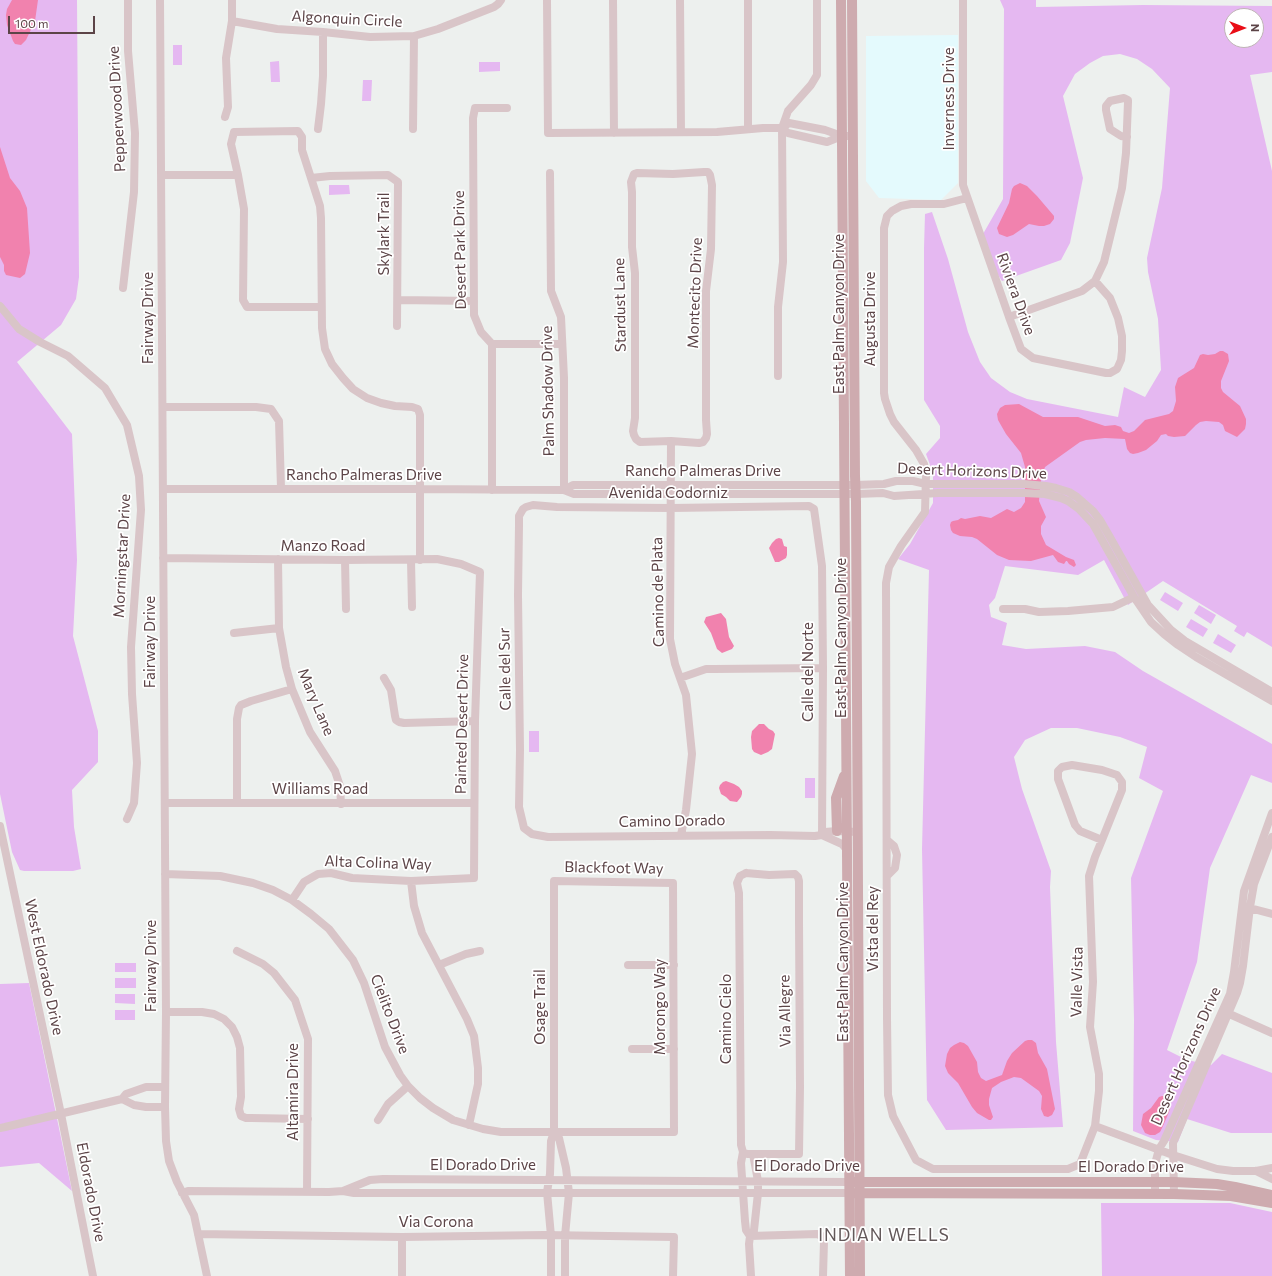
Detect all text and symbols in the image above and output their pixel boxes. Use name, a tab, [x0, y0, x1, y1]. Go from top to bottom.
street label: Algonquin Circle	[291, 7, 403, 31]
scale bar	[10, 8, 97, 34]
north arrow	[1224, 8, 1264, 48]
text: 100 m	[15, 16, 49, 30]
text: N	[1249, 24, 1262, 32]
street label: Pepperwood Drive	[105, 46, 129, 172]
street label: Inverness Drive	[940, 47, 958, 151]
street label: Desert Park Drive	[450, 190, 470, 310]
street label: Skylark Trail	[375, 192, 393, 276]
street label: East Palm Canyon Drive	[830, 234, 848, 394]
street label: Montecito Drive	[684, 237, 706, 349]
street label: Riviera Drive	[993, 250, 1039, 338]
street label: Stardust Lane	[610, 258, 630, 352]
street label: Fairway Drive	[139, 272, 157, 364]
street label: Augusta Drive	[861, 272, 879, 366]
street label: Palm Shadow Drive	[538, 325, 558, 457]
street label: Desert Horizons Drive	[897, 459, 1047, 483]
street label: Rancho Palmeras Drive	[625, 462, 781, 480]
street label: Rancho Palmeras Drive	[286, 466, 442, 484]
street label: Avenida Codorniz	[608, 484, 728, 502]
street label: Morningstar Drive	[110, 493, 134, 619]
street label: Manzo Road	[281, 537, 365, 555]
street label: Camino de Plata	[648, 537, 668, 647]
street label: East Palm Canyon Drive	[832, 558, 850, 718]
street label: Fairway Drive	[141, 596, 159, 688]
street label: Calle del Norte	[799, 622, 817, 722]
street label: Calle del Sur	[495, 627, 515, 711]
street label: Painted Desert Drive	[452, 654, 472, 794]
street label: Mary Lane	[294, 666, 338, 738]
street label: Williams Road	[272, 780, 368, 798]
street label: Camino Dorado	[618, 811, 726, 831]
street label: Alta Colina Way	[324, 852, 432, 874]
street label: Blackfoot Way	[564, 858, 664, 878]
street label: East Palm Canyon Drive	[834, 882, 852, 1042]
street label: Vista del Rey	[864, 886, 882, 972]
street label: West Eldorado Drive	[21, 897, 67, 1037]
street label: Fairway Drive	[142, 920, 160, 1012]
street label: Valle Vista	[1067, 947, 1087, 1017]
street label: Morongo Way	[651, 959, 669, 1055]
street label: Osage Trail	[531, 969, 549, 1045]
street label: Cielito Drive	[367, 972, 413, 1056]
street label: Camino Cielo	[717, 974, 735, 1064]
street label: Via Allegre	[775, 975, 795, 1047]
street label: Desert Horizons Drive	[1147, 984, 1225, 1128]
street label: Altamira Drive	[284, 1043, 302, 1141]
street label: Eldorado Drive	[73, 1141, 109, 1243]
street label: El Dorado Drive	[430, 1156, 536, 1174]
street label: El Dorado Drive	[754, 1157, 860, 1175]
street label: El Dorado Drive	[1078, 1158, 1184, 1176]
street label: Via Corona	[398, 1213, 474, 1231]
district label: INDIAN WELLS	[818, 1225, 950, 1245]

